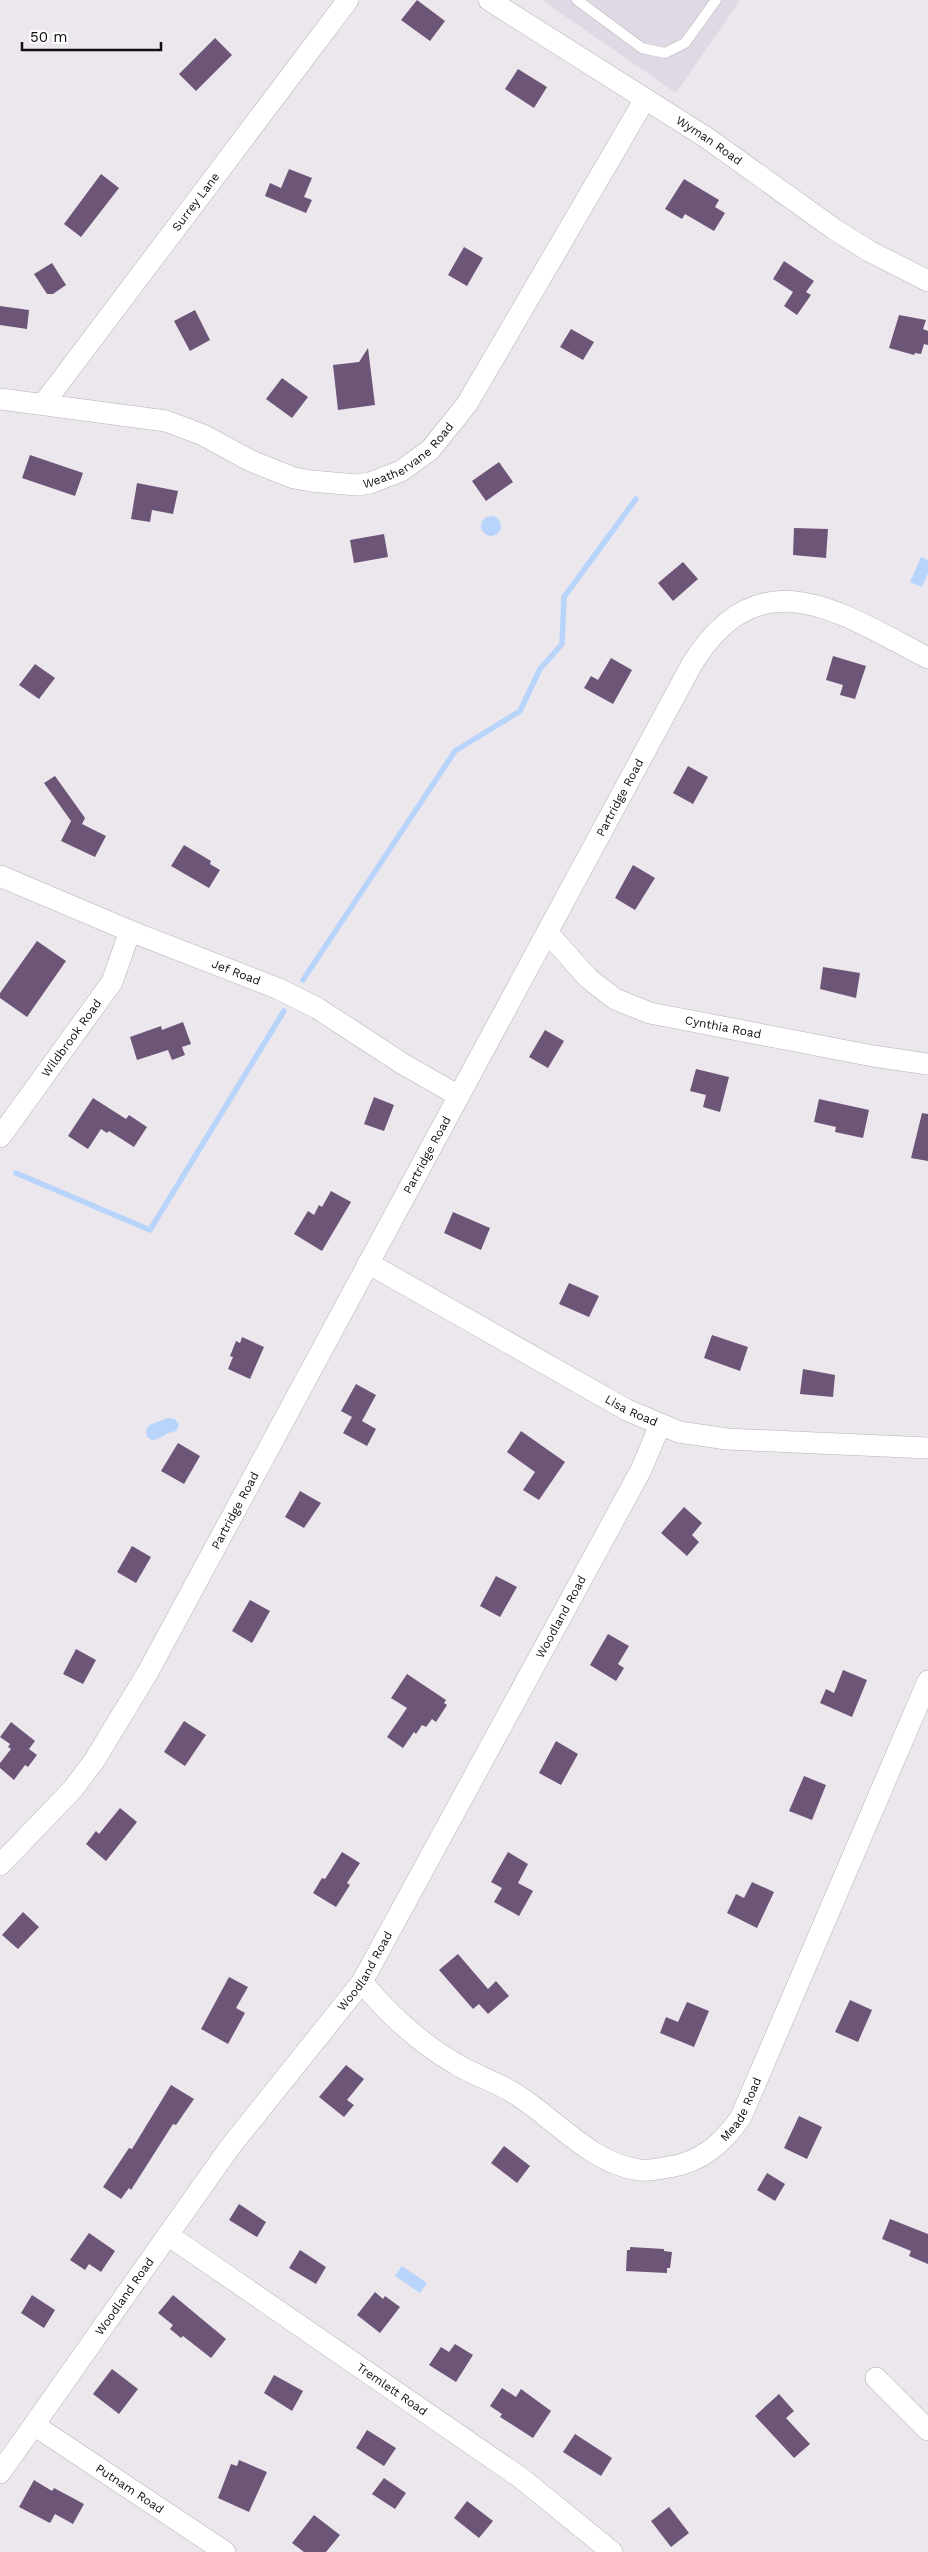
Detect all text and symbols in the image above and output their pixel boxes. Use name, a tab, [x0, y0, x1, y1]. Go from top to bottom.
scale bar	[22, 20, 161, 52]
text: 50 m	[30, 28, 67, 46]
street label: Wyman Road	[673, 113, 745, 168]
street label: Surrey Lane	[169, 170, 222, 234]
street label: Weathervane Road	[362, 420, 456, 491]
street label: Partridge Road	[593, 756, 646, 839]
street label: Jef Road	[210, 956, 263, 988]
street label: Wildbrook Road	[39, 996, 104, 1080]
street label: Cynthia Road	[684, 1013, 762, 1041]
street label: Partridge Road	[400, 1114, 454, 1196]
street label: Lisa Road	[603, 1392, 660, 1429]
street label: Partridge Road	[209, 1469, 262, 1552]
street label: Woodland Road	[533, 1573, 589, 1661]
street label: Woodland Road	[335, 1929, 395, 2014]
street label: Meade Road	[717, 2075, 764, 2144]
street label: Woodland Road	[92, 2255, 157, 2338]
street label: Tremlett Road	[354, 2360, 430, 2418]
street label: Putnam Road	[93, 2461, 166, 2516]

